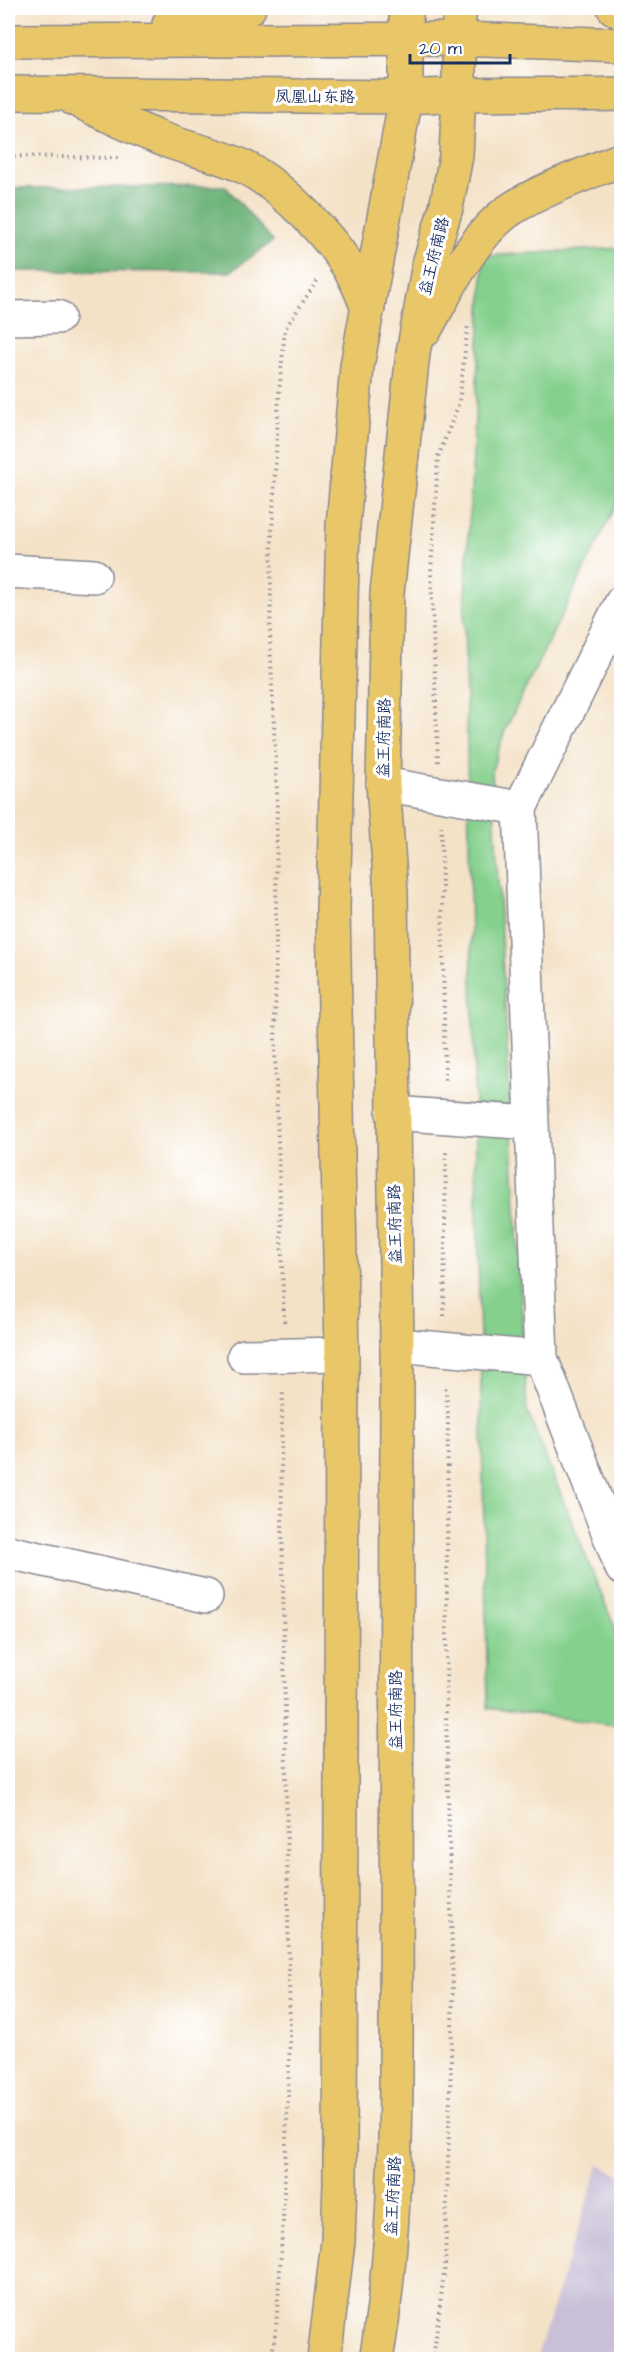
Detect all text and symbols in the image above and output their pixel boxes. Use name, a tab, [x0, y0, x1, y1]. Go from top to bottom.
scale bar	[410, 27, 510, 65]
text: 20 m	[419, 36, 462, 61]
street label: 凤凰山东路	[275, 86, 355, 108]
street label: 益王府南路	[414, 215, 454, 297]
street label: 益王府南路	[372, 698, 396, 778]
street label: 益王府南路	[383, 1184, 407, 1264]
street label: 益王府南路	[385, 1670, 407, 1750]
street label: 益王府南路	[380, 2155, 406, 2237]

